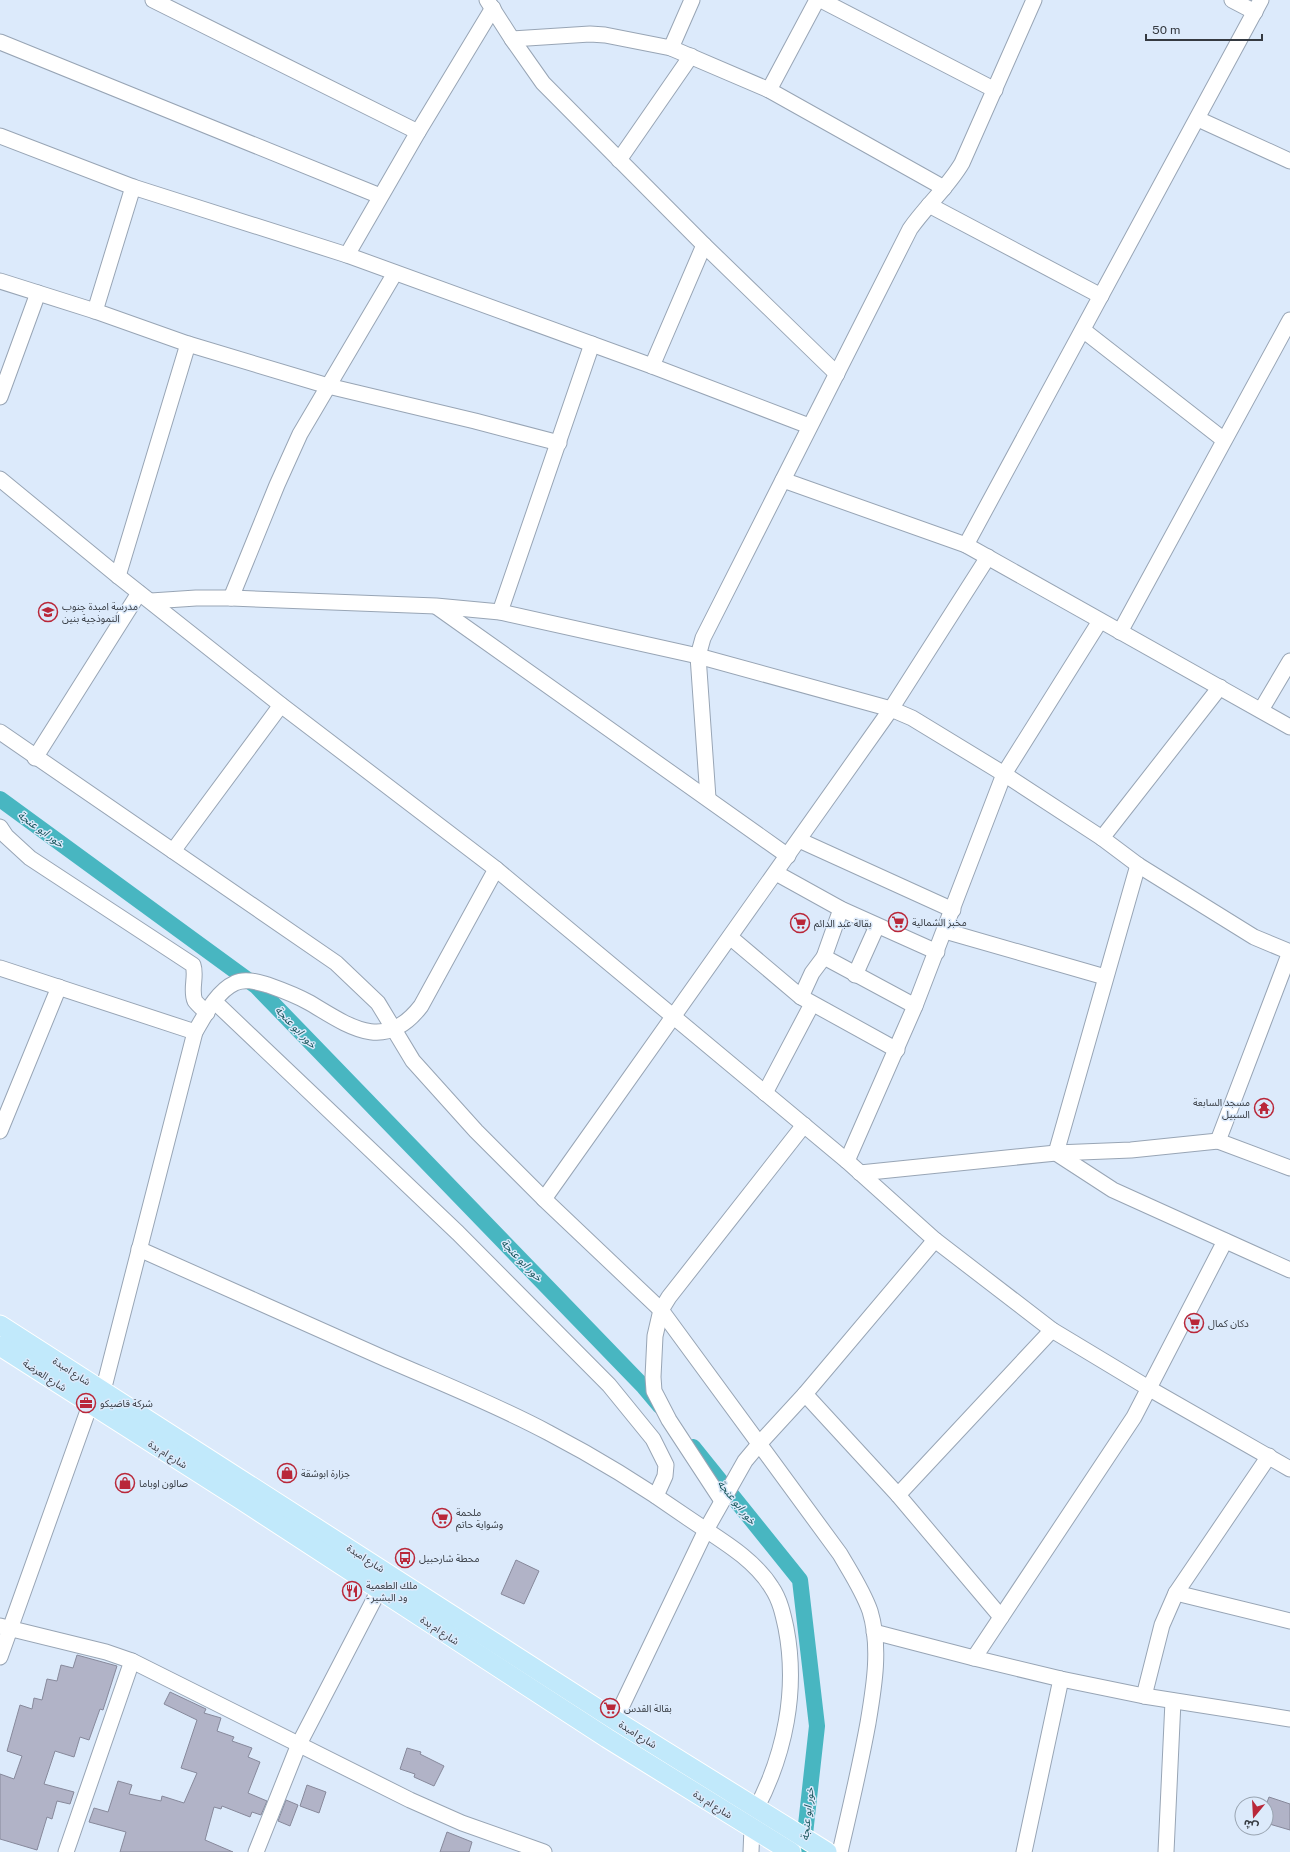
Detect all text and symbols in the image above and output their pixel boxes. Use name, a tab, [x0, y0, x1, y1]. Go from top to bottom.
scale bar	[1146, 16, 1262, 42]
text: 50 m	[1152, 23, 1180, 37]
place label: مدرسة امبدة جنوب النموذجية بنين	[62, 600, 138, 625]
school or university icon: مدرسة امبدة جنوب النموذجية بنين	[37, 601, 59, 623]
water label: خور ابو عنجة	[15, 808, 67, 851]
supermarket icon: مخبز الشمالية	[887, 911, 909, 933]
supermarket icon: بقالة عبد الدائم	[789, 912, 811, 934]
place label: مخبز الشمالية	[912, 916, 967, 929]
place label: بقالة عبد الدائم	[814, 917, 872, 931]
water label: خور ابو عنجة	[272, 1004, 319, 1051]
place label: مسجد السابعة السبيل	[1193, 1096, 1250, 1120]
temple icon: مسجد السابعة السبيل	[1253, 1097, 1275, 1119]
water label: خور ابو عنجة	[498, 1237, 545, 1284]
supermarket icon: دكان كمال	[1183, 1312, 1205, 1334]
place label: دكان كمال	[1208, 1317, 1249, 1330]
street label: شارع امبدة	[50, 1354, 93, 1389]
street label: شارع العرضة	[20, 1356, 69, 1395]
office icon: شركة قاضيكو	[75, 1392, 97, 1414]
place label: شركة قاضيكو	[100, 1397, 153, 1410]
street label: شارع ام بدة	[145, 1437, 190, 1473]
shop icon: جزارة ابوشقة	[276, 1462, 298, 1484]
place label: جزارة ابوشقة	[301, 1467, 350, 1480]
shop icon: صالون اوباما	[114, 1472, 136, 1494]
place label: صالون اوباما	[139, 1477, 188, 1490]
water label: خور ابو عنجة	[715, 1477, 759, 1528]
place label: ملحمة وشواية حاتم	[456, 1506, 503, 1532]
supermarket icon: ملحمة وشواية حاتم	[431, 1507, 453, 1529]
street label: شارع امبدة	[344, 1541, 387, 1576]
bus stop icon: محطة شارحبيل	[394, 1547, 416, 1569]
place label: محطة شارحبيل	[419, 1552, 479, 1565]
place label: ملك الطعمية - ود البشير	[366, 1579, 418, 1604]
restaurant icon: ملك الطعمية - ود البشير	[341, 1580, 363, 1602]
street label: شارع ام بدة	[417, 1613, 462, 1650]
supermarket icon: بقالة القدس	[599, 1697, 621, 1719]
place label: بقالة القدس	[624, 1702, 672, 1714]
street label: شارع امبدة	[616, 1718, 659, 1752]
water label: خور ابو عنجة	[798, 1786, 817, 1841]
street label: شارع ام بدة	[690, 1787, 735, 1823]
north arrow	[1234, 1796, 1274, 1836]
text: ش	[1242, 1817, 1260, 1834]

